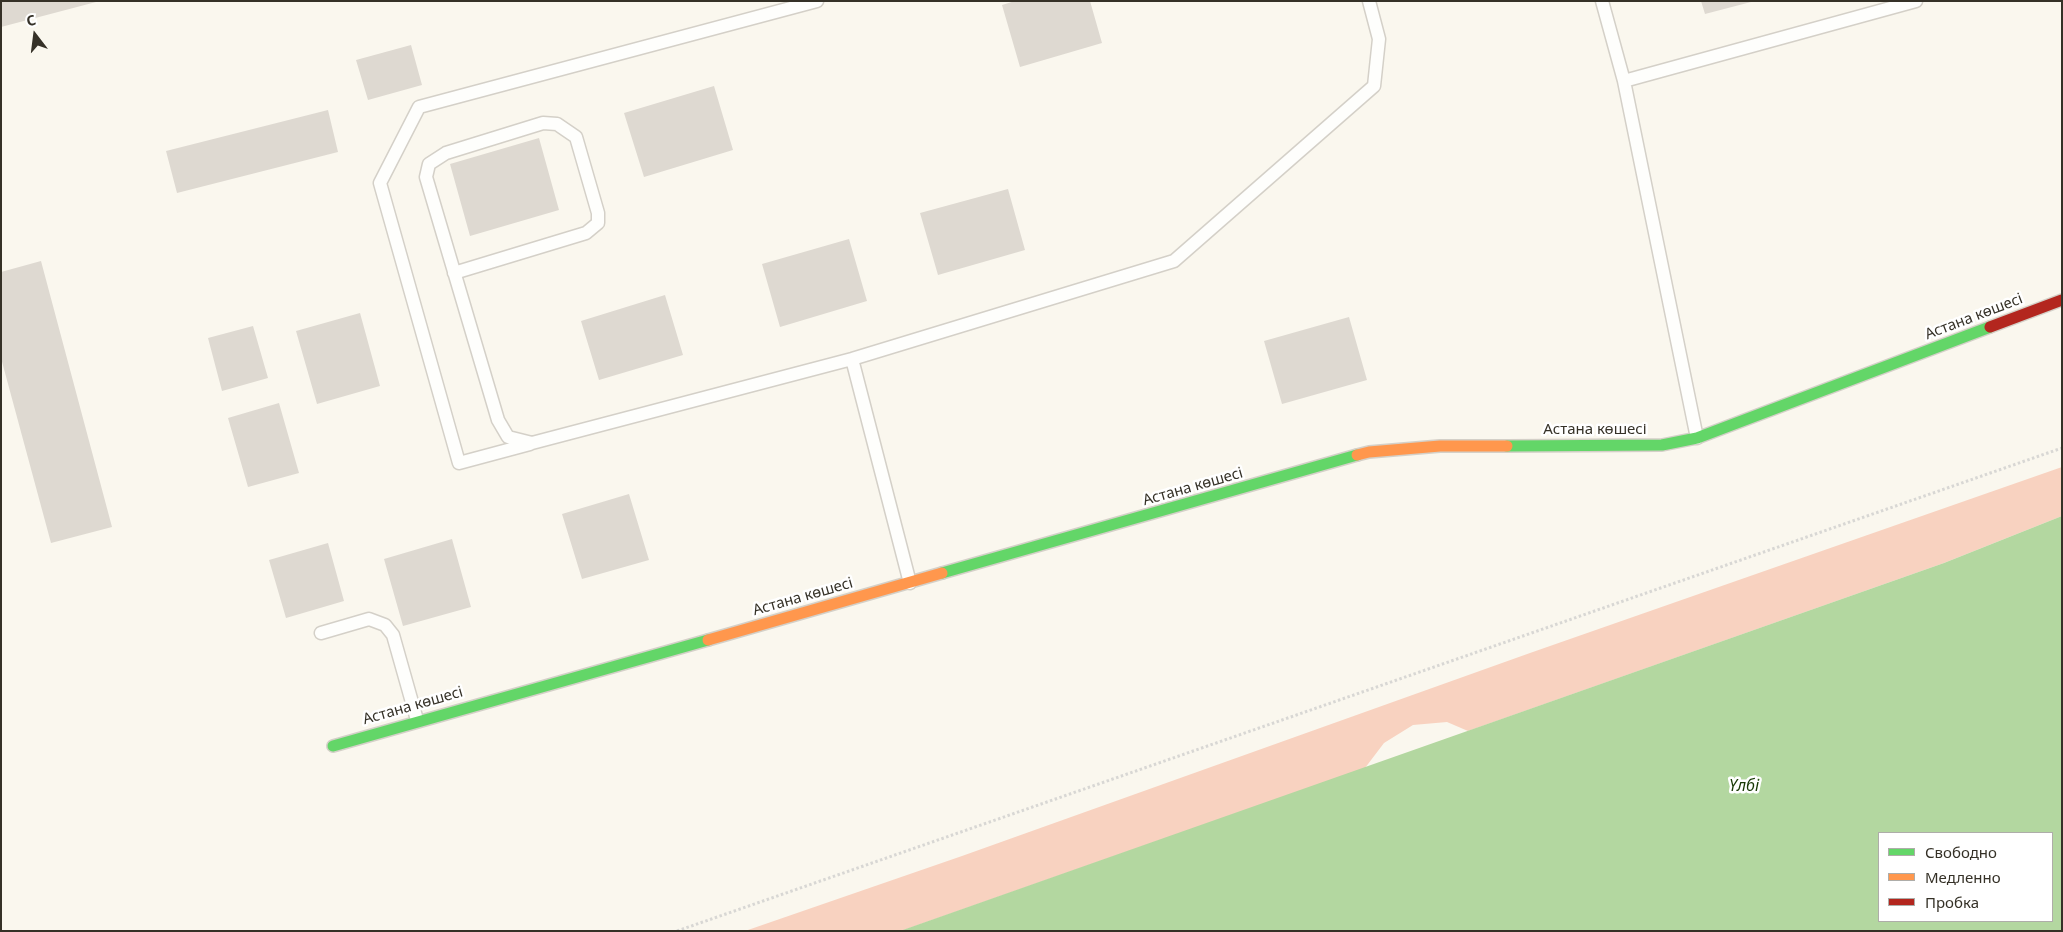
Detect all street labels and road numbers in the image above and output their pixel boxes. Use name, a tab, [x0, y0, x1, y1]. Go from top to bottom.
street label: Астана көшесі	[1923, 290, 2025, 344]
street label: Астана көшесі	[1543, 421, 1647, 439]
street label: Астана көшесі	[1141, 464, 1245, 510]
street label: Астана көшесі	[751, 574, 855, 620]
street label: Астана көшесі	[361, 683, 465, 729]

